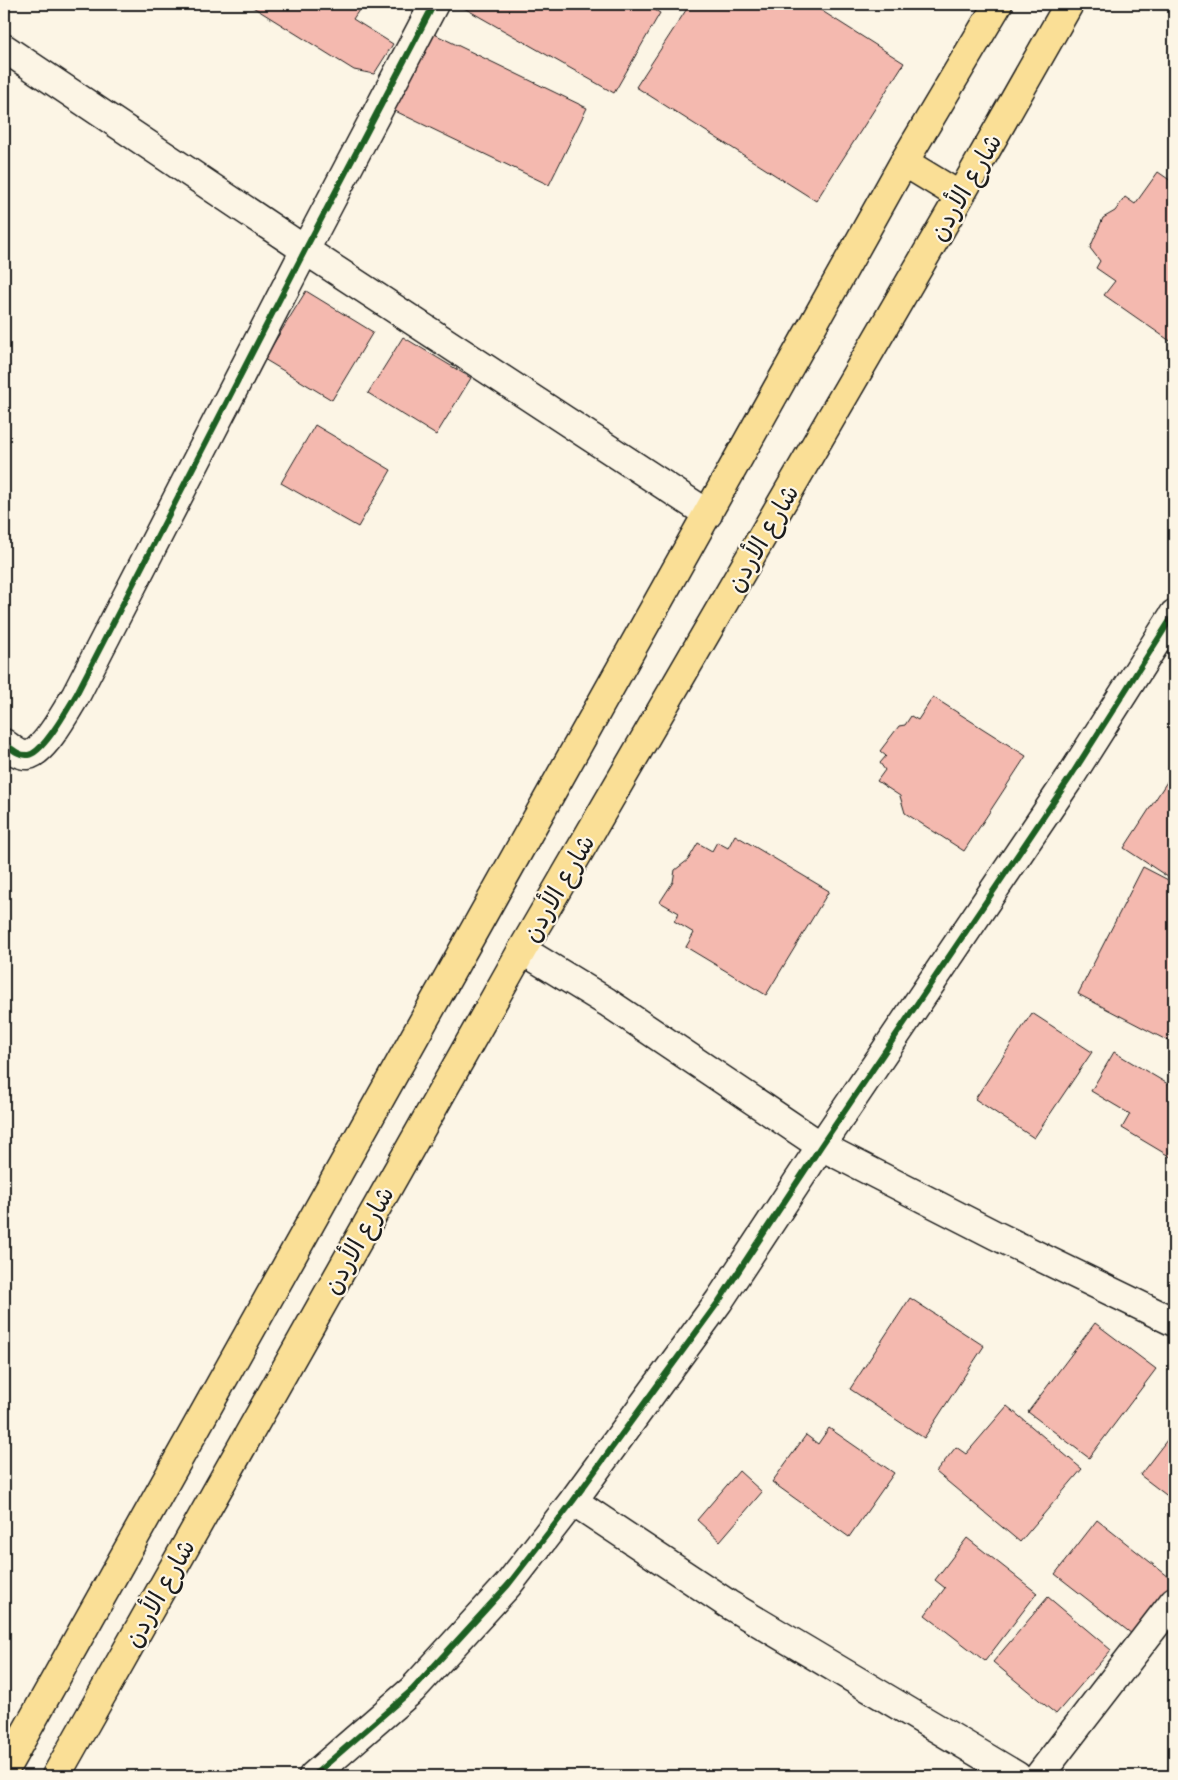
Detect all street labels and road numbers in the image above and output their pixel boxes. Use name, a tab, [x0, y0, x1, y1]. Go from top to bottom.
street label: شارع الأردن	[921, 127, 1010, 247]
street label: شارع الأردن	[718, 478, 807, 598]
street label: شارع الأردن	[514, 828, 603, 948]
street label: شارع الأردن	[314, 1180, 403, 1301]
street label: شارع الأردن	[115, 1533, 204, 1654]

